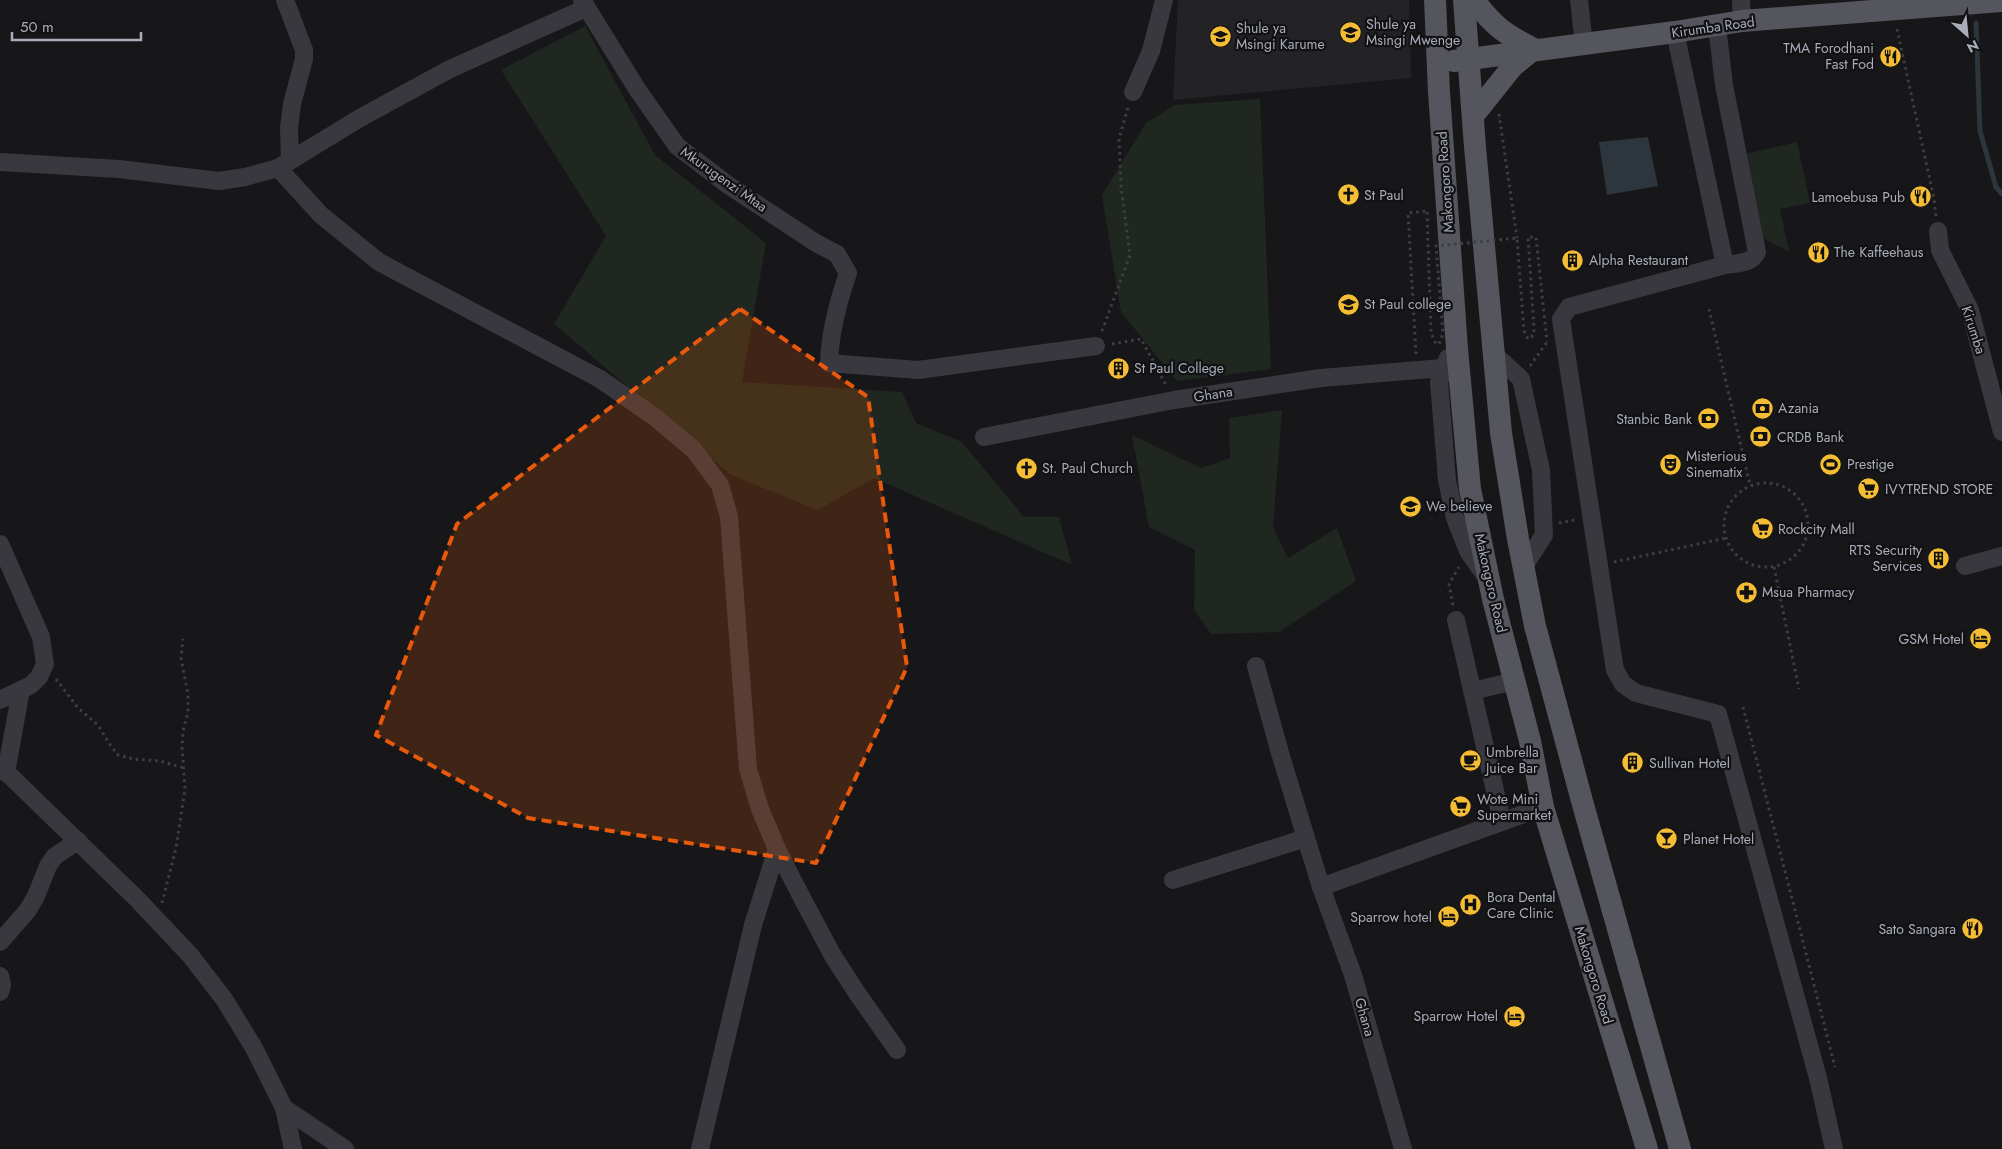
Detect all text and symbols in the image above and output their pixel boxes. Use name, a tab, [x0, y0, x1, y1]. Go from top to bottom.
scale bar	[12, 10, 141, 42]
north arrow	[1942, 10, 1992, 60]
street label: Kirumba Road	[1670, 11, 1756, 43]
place label: Shule ya Msingi Mwenge	[1366, 14, 1460, 50]
text: 50 m	[20, 16, 54, 38]
place label: Shule ya Msingi Karume	[1236, 18, 1325, 54]
school or university icon: Shule ya Msingi Mwenge	[1338, 20, 1362, 44]
school or university icon: Shule ya Msingi Karume	[1208, 24, 1232, 48]
text: N	[1963, 35, 1982, 58]
place label: TMA Forodhani Fast Fod	[1783, 38, 1874, 74]
restaurant icon: TMA Forodhani Fast Fod	[1878, 44, 1902, 68]
street label: Makongoro Road	[1431, 131, 1459, 233]
street label: Mkurugenzi Mtaa	[677, 142, 771, 216]
church icon: St Paul	[1336, 183, 1360, 207]
place label: St Paul	[1364, 185, 1404, 205]
restaurant icon: Lamoebusa Pub	[1909, 185, 1933, 209]
place label: Lamoebusa Pub	[1812, 187, 1905, 207]
restaurant icon: The Kaffeehaus	[1806, 240, 1830, 264]
place label: The Kaffeehaus	[1834, 242, 1924, 262]
building icon: Alpha Restaurant	[1561, 248, 1585, 272]
place label: Alpha Restaurant	[1589, 250, 1689, 270]
school or university icon: St Paul college	[1336, 292, 1360, 316]
place label: St Paul college	[1364, 294, 1451, 314]
street label: Kirumba	[1957, 303, 1991, 357]
building icon: St Paul College	[1106, 356, 1130, 380]
place label: St Paul College	[1134, 358, 1224, 378]
street label: Ghana	[1192, 381, 1234, 407]
bank icon: Azania	[1750, 396, 1774, 420]
place label: Azania	[1778, 398, 1819, 418]
bank icon: Stanbic Bank	[1696, 407, 1720, 431]
place label: Stanbic Bank	[1616, 409, 1693, 429]
bank icon: CRDB Bank	[1749, 425, 1773, 449]
place label: CRDB Bank	[1777, 427, 1845, 447]
place label: Misterious Sinematix	[1686, 446, 1747, 482]
theatre icon: Misterious Sinematix	[1658, 452, 1682, 476]
sports icon: Prestige	[1819, 452, 1843, 476]
place label: Prestige	[1847, 454, 1894, 474]
church icon: St. Paul Church	[1014, 456, 1038, 480]
place label: St. Paul Church	[1042, 458, 1133, 478]
supermarket icon: IVYTREND STORE	[1857, 477, 1881, 501]
place label: IVYTREND STORE	[1885, 479, 1993, 499]
school or university icon: We believe	[1398, 494, 1422, 518]
place label: We believe	[1426, 496, 1492, 516]
supermarket icon: Rockcity Mall	[1750, 517, 1774, 541]
place label: Rockcity Mall	[1778, 519, 1855, 539]
street label: Makongoro Road	[1470, 531, 1512, 635]
place label: RTS Security Services	[1849, 540, 1923, 576]
building icon: RTS Security Services	[1926, 546, 1950, 570]
pharmacy icon: Msua Pharmacy	[1734, 580, 1758, 604]
place label: Msua Pharmacy	[1762, 582, 1855, 602]
hotel icon: GSM Hotel	[1968, 627, 1992, 651]
place label: GSM Hotel	[1898, 629, 1964, 649]
place label: Umbrella Juice Bar	[1484, 742, 1539, 778]
cafe icon: Umbrella Juice Bar	[1458, 748, 1482, 772]
building icon: Sullivan Hotel	[1621, 751, 1645, 775]
place label: Sullivan Hotel	[1649, 753, 1730, 773]
place label: Wote Mini Supermarket	[1477, 789, 1552, 825]
supermarket icon: Wote Mini Supermarket	[1449, 795, 1473, 819]
bar icon: Planet Hotel	[1655, 827, 1679, 851]
place label: Planet Hotel	[1683, 829, 1754, 849]
place label: Bora Dental Care Clinic	[1487, 887, 1556, 923]
hospital icon: Bora Dental Care Clinic	[1459, 893, 1483, 917]
hotel icon: Sparrow hotel	[1436, 905, 1460, 929]
place label: Sparrow hotel	[1350, 907, 1432, 927]
restaurant icon: Sato Sangara	[1960, 917, 1984, 941]
place label: Sato Sangara	[1878, 919, 1956, 939]
street label: Makongoro Road	[1570, 924, 1618, 1026]
street label: Ghana	[1350, 995, 1380, 1039]
hotel icon: Sparrow Hotel	[1502, 1004, 1526, 1028]
place label: Sparrow Hotel	[1414, 1006, 1498, 1026]

